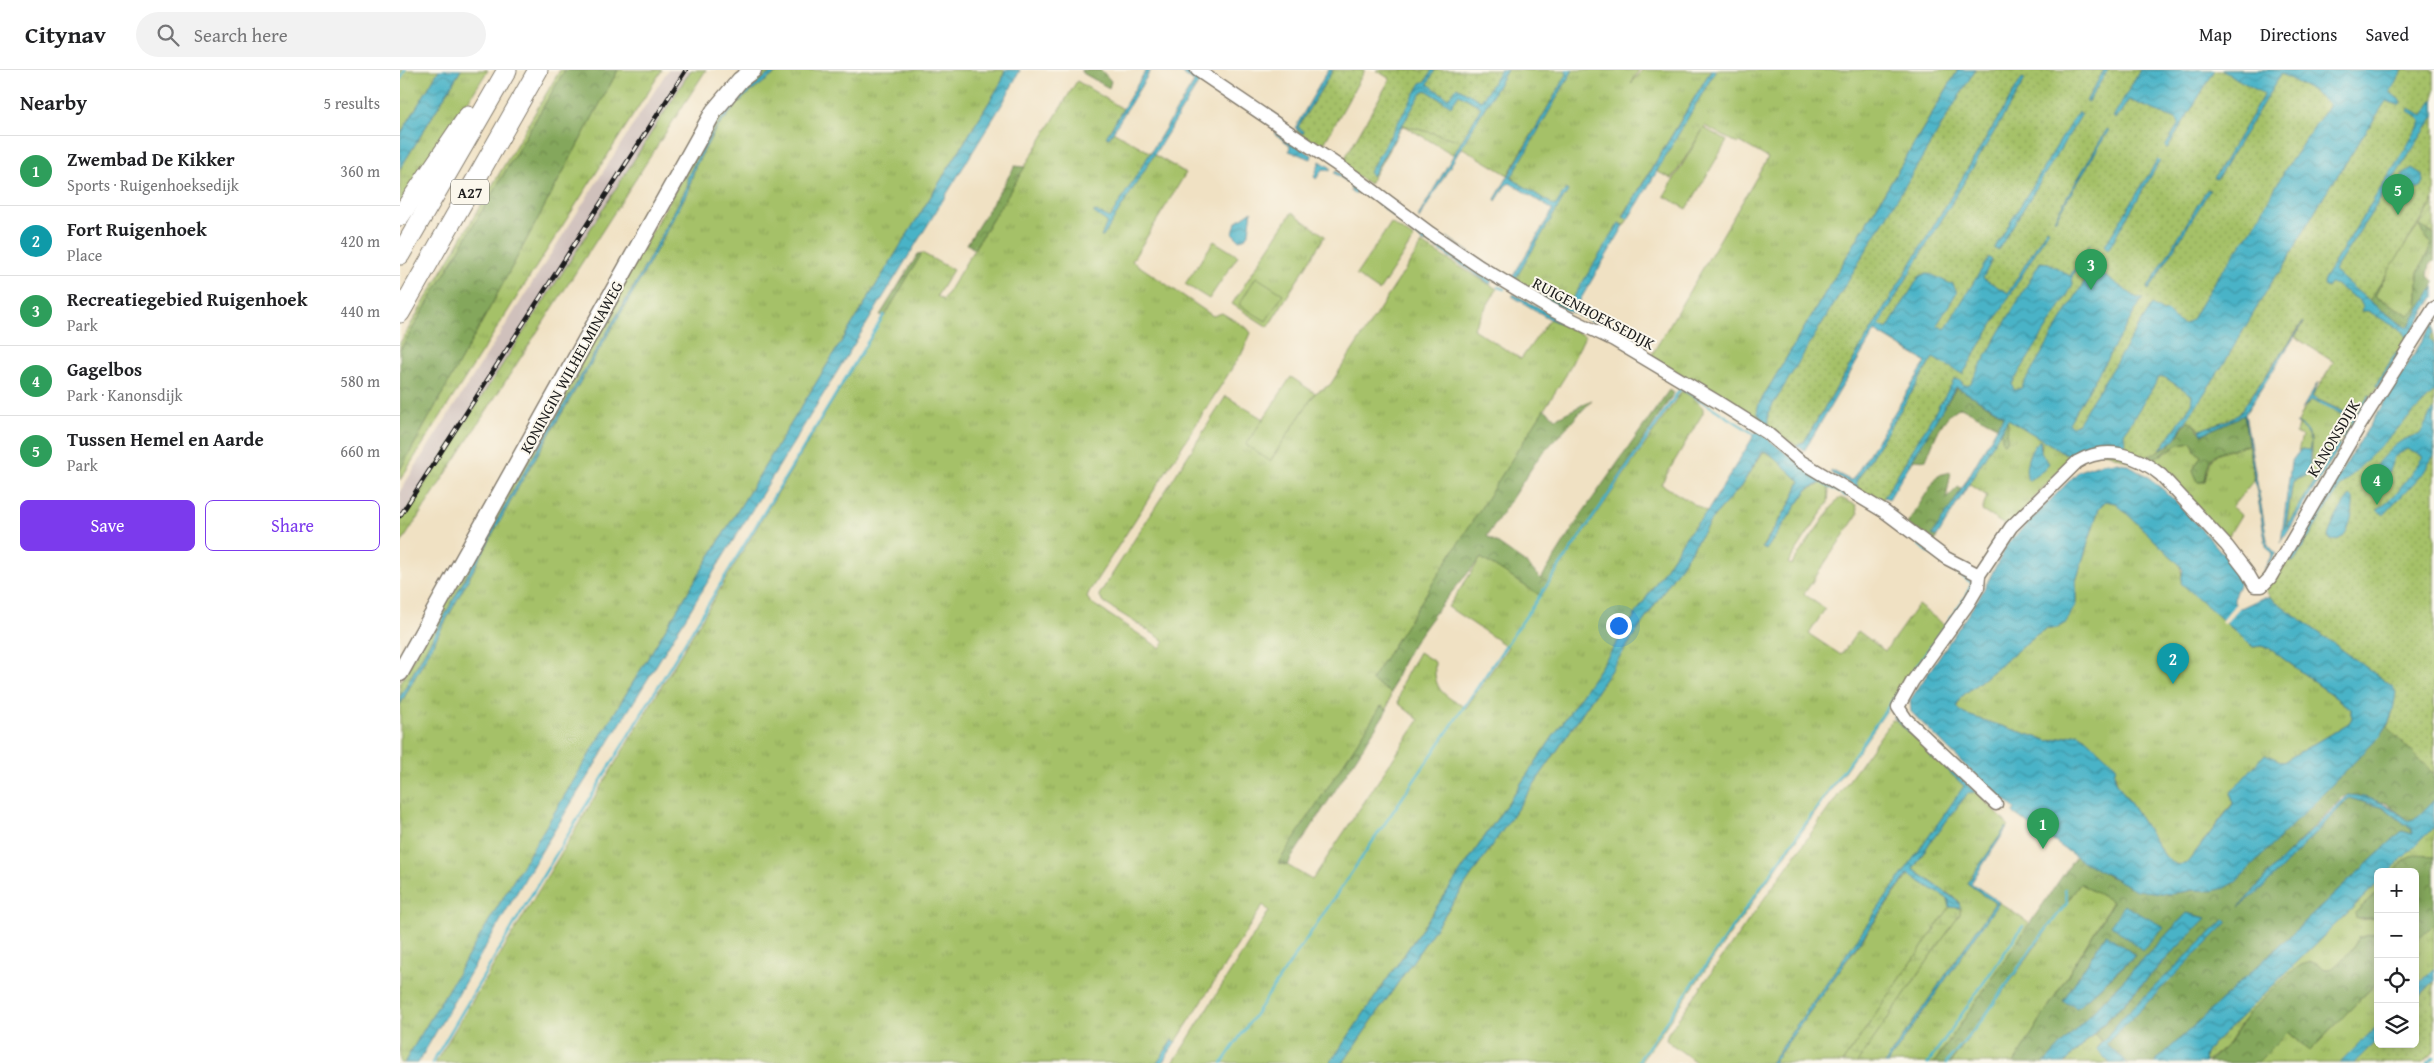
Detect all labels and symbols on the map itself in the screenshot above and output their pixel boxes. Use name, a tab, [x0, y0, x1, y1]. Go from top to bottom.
pin: 5	[2382, 174, 2414, 215]
road number: A27	[451, 180, 489, 204]
pin: 3	[2075, 249, 2107, 290]
street label: RUIGENHOEKSEDIJK	[1528, 271, 1660, 356]
street label: KONINGIN WILHELMINAWEG	[513, 276, 629, 458]
street label: KANONSDIJK	[2300, 394, 2366, 481]
pin: 4	[2361, 464, 2393, 505]
your location	[1606, 613, 1632, 639]
pin: 2	[2157, 643, 2189, 684]
pin: 1	[2027, 808, 2059, 849]

